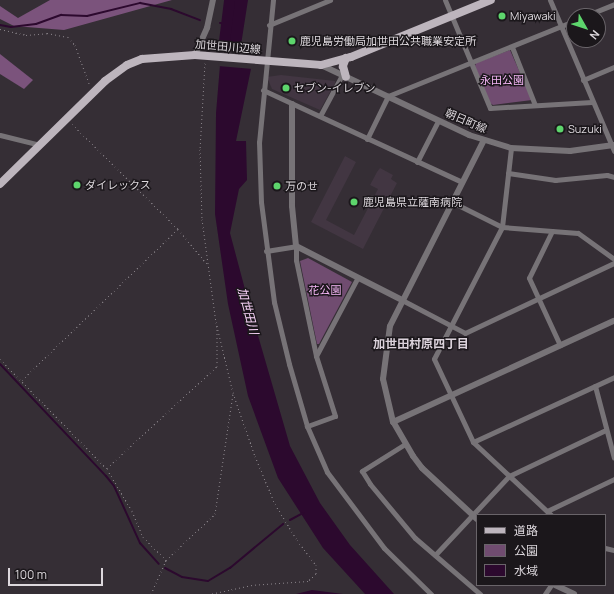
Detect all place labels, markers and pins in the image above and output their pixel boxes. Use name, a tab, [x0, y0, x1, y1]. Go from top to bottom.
place label: Miyawaki	[510, 9, 556, 23]
marker: Miyawaki	[497, 11, 507, 21]
place label: 鹿児島労働局加世田公共職業安定所	[300, 34, 476, 48]
marker: 鹿児島労働局加世田公共職業安定所	[287, 36, 297, 46]
place label: セブン-イレブン	[294, 81, 376, 95]
marker: セブン-イレブン	[281, 83, 291, 93]
place label: Suzuki	[568, 122, 602, 136]
marker: Suzuki	[555, 124, 565, 134]
place label: ダイレックス	[85, 178, 151, 192]
place label: 万のせ	[285, 179, 318, 193]
marker: ダイレックス	[72, 180, 82, 190]
marker: 万のせ	[272, 181, 282, 191]
place label: 鹿児島県立薩南病院	[363, 195, 462, 209]
marker: 鹿児島県立薩南病院	[348, 196, 360, 208]

